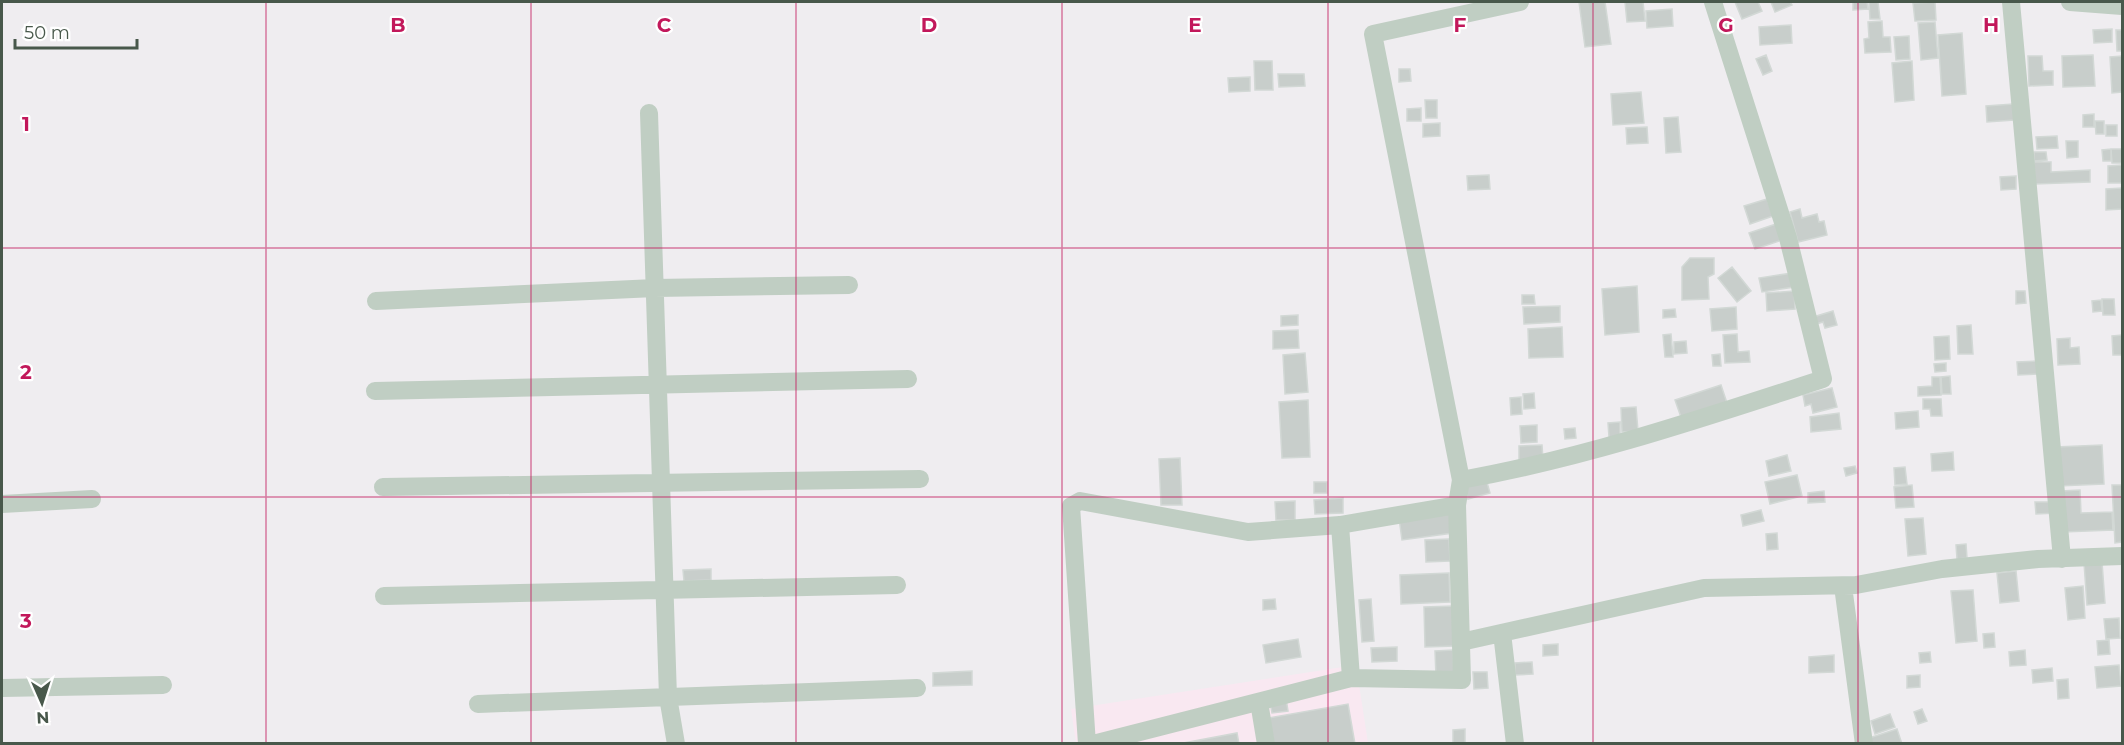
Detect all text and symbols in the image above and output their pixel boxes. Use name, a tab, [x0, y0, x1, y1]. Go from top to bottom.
scale bar	[15, 12, 136, 50]
text: B	[390, 13, 406, 37]
text: C	[657, 13, 672, 37]
text: D	[921, 13, 937, 37]
text: E	[1188, 13, 1202, 37]
text: F	[1454, 13, 1467, 37]
text: G	[1718, 13, 1734, 37]
text: H	[1983, 13, 1999, 37]
text: 50 m	[24, 22, 70, 44]
text: 1	[22, 112, 30, 136]
text: 2	[20, 360, 32, 384]
text: 3	[19, 609, 32, 633]
north arrow	[12, 673, 72, 733]
text: N	[36, 708, 50, 727]

